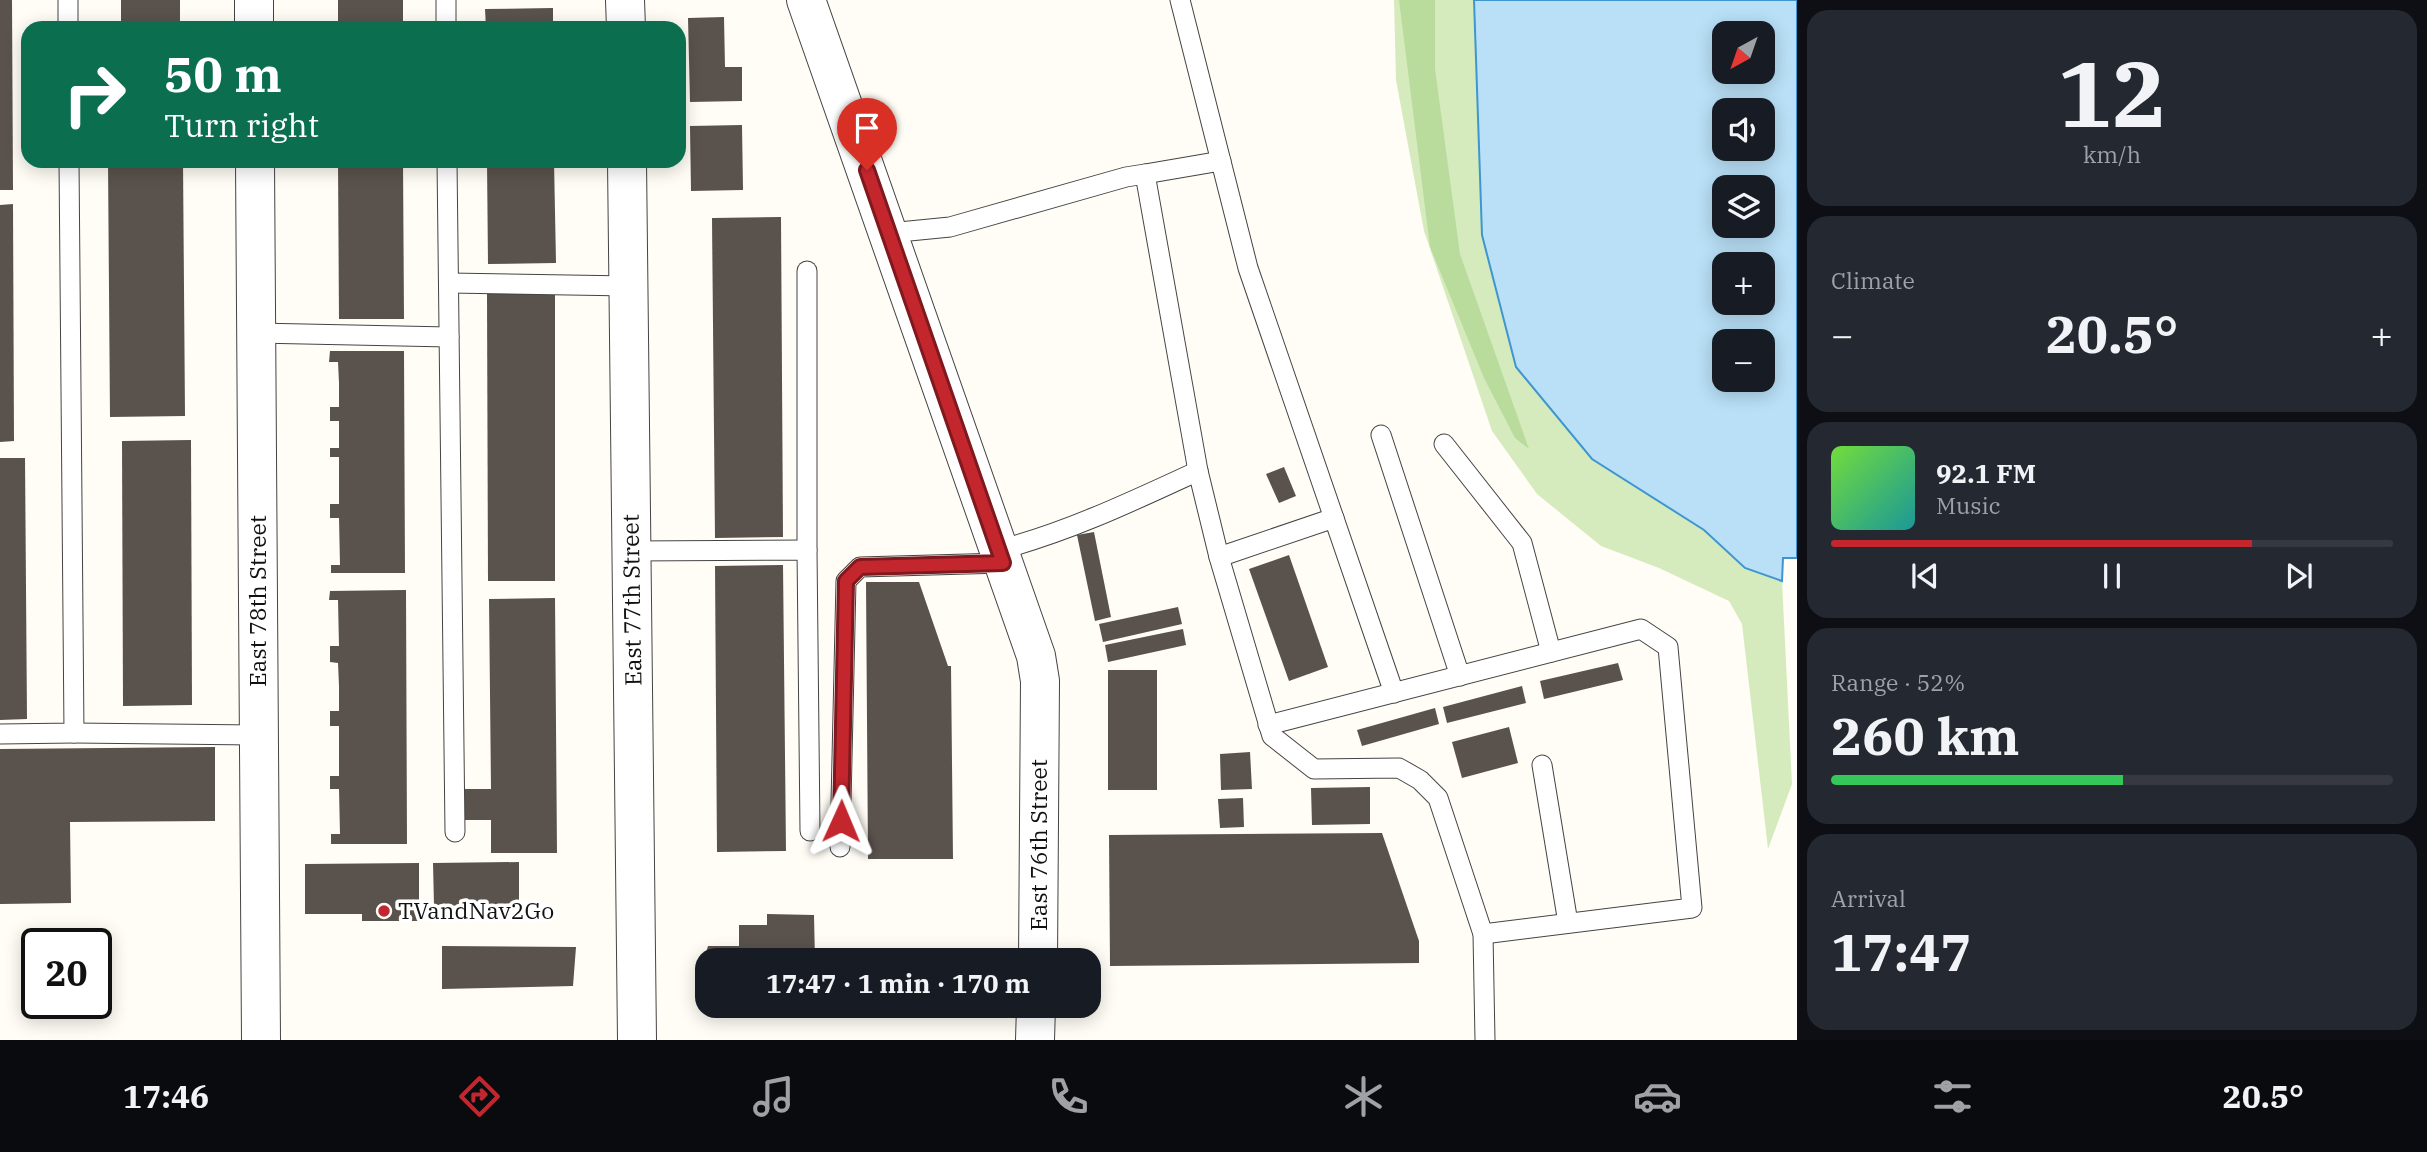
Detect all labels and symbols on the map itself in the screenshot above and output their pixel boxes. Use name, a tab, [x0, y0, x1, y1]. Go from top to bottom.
north arrow	[1712, 21, 1774, 84]
pin	[837, 98, 897, 170]
street label: East 77th Street	[615, 514, 647, 686]
street label: East 78th Street	[242, 515, 272, 687]
street label: East 76th Street	[1023, 759, 1053, 931]
position arrow	[804, 784, 878, 858]
place label: TVandNav2Go	[398, 895, 554, 925]
marker: TVandNav2Go	[376, 903, 392, 919]
speed limit sign: 20	[21, 928, 112, 1019]

